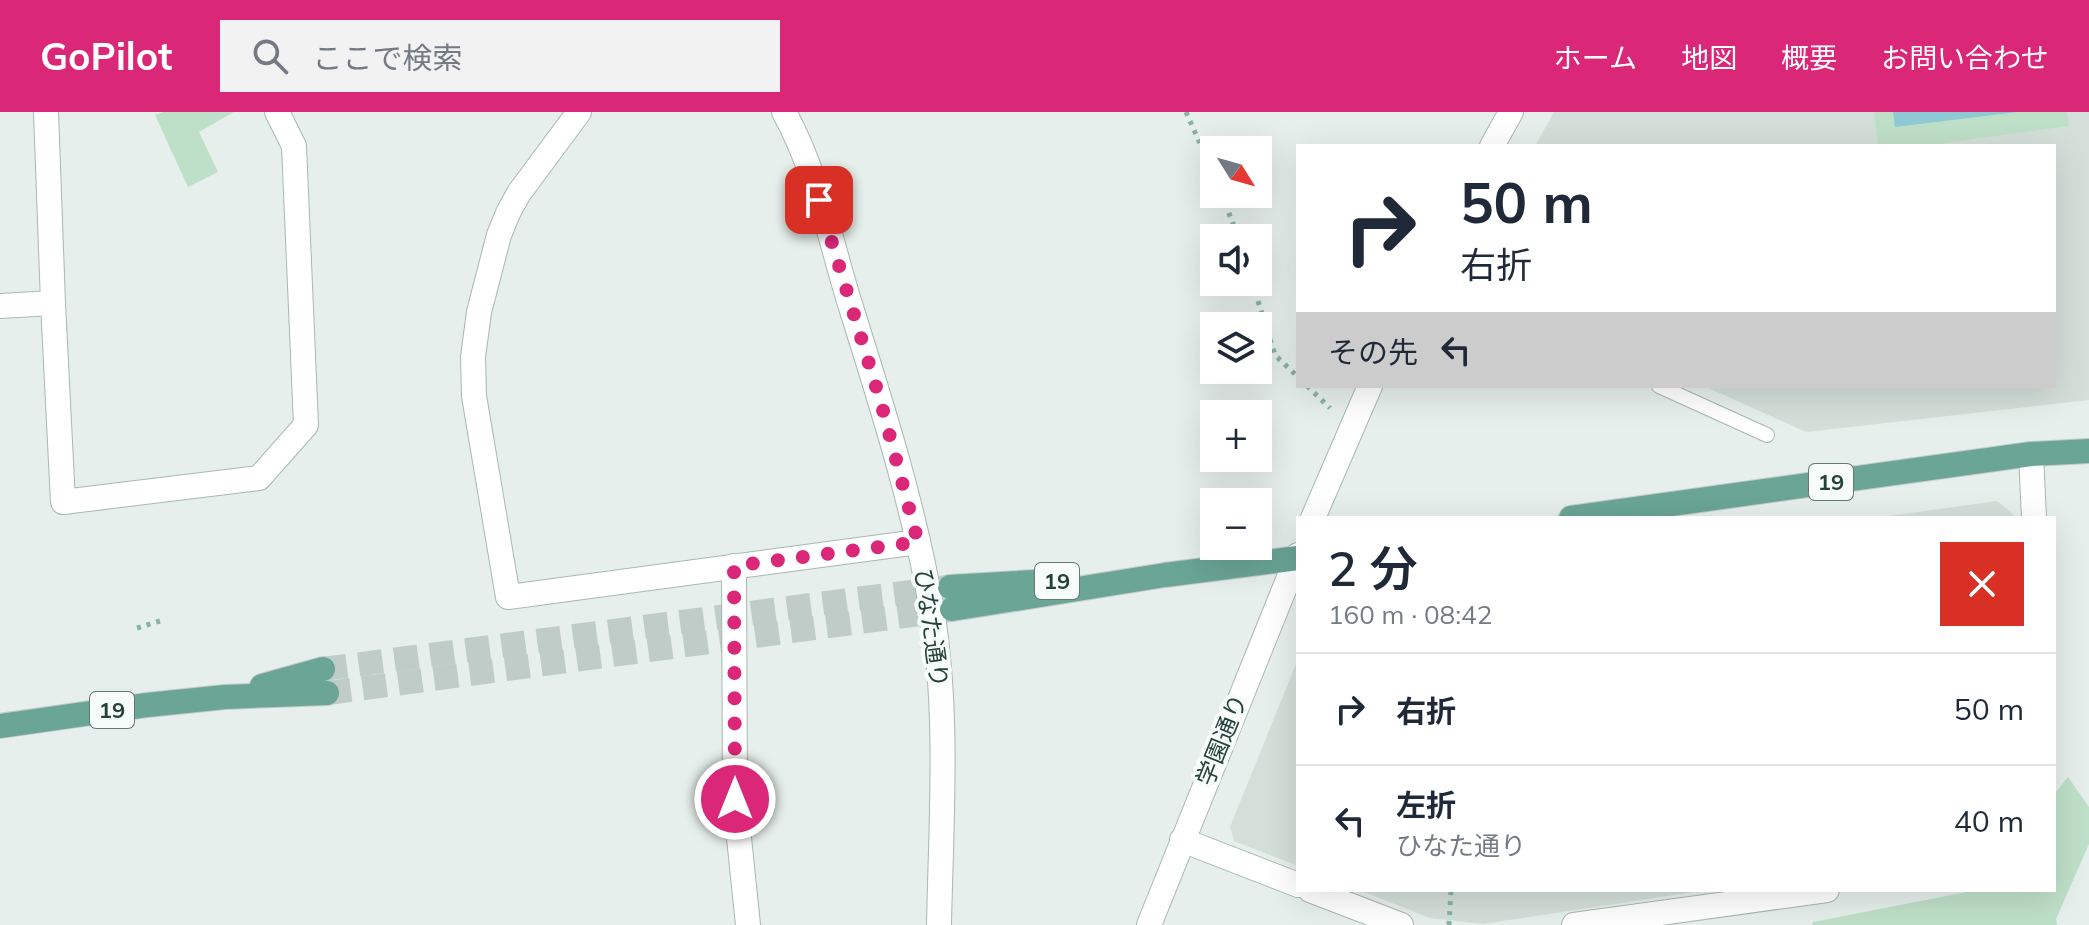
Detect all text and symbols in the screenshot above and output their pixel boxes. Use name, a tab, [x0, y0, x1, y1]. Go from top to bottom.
search box	[220, 20, 780, 92]
text: GoPilot	[40, 32, 172, 80]
icon: search	[248, 34, 292, 78]
text: ここで検索	[312, 39, 462, 77]
text: ホーム	[1554, 40, 1637, 75]
text: 地図	[1681, 40, 1737, 75]
text: 概要	[1781, 40, 1837, 75]
text: お問い合わせ	[1881, 40, 2049, 75]
north arrow	[1200, 136, 1272, 208]
map controls	[1200, 136, 1272, 560]
pin	[785, 166, 853, 234]
text: 50 m	[1460, 167, 1593, 237]
icon: right	[1328, 176, 1432, 280]
icon: arrive	[797, 178, 841, 222]
button: sound	[1200, 224, 1272, 296]
text: 右折	[1460, 242, 1532, 287]
button: layers	[1200, 312, 1272, 384]
icon: left	[1434, 328, 1478, 372]
text: その先	[1328, 333, 1418, 371]
button: +	[1200, 400, 1272, 472]
road number: 19	[1809, 464, 1853, 500]
button: −	[1200, 488, 1272, 560]
text: 2 分	[1328, 538, 1418, 598]
button: close	[1940, 542, 2024, 626]
road number: 19	[1035, 563, 1079, 599]
street label: ひなた通り	[909, 566, 955, 689]
text: 160 m · 08:42	[1328, 598, 1492, 631]
icon: right	[1328, 687, 1372, 731]
street label: 学園通り	[1189, 690, 1253, 790]
text: 50 m	[1954, 690, 2024, 728]
road number: 19	[90, 692, 134, 728]
text: 右折	[1396, 692, 1456, 730]
position arrow	[693, 757, 777, 841]
text: 左折	[1396, 786, 1456, 824]
icon: left	[1328, 799, 1372, 843]
text: 40 m	[1954, 802, 2024, 840]
text: ひなた通り	[1396, 829, 1526, 862]

